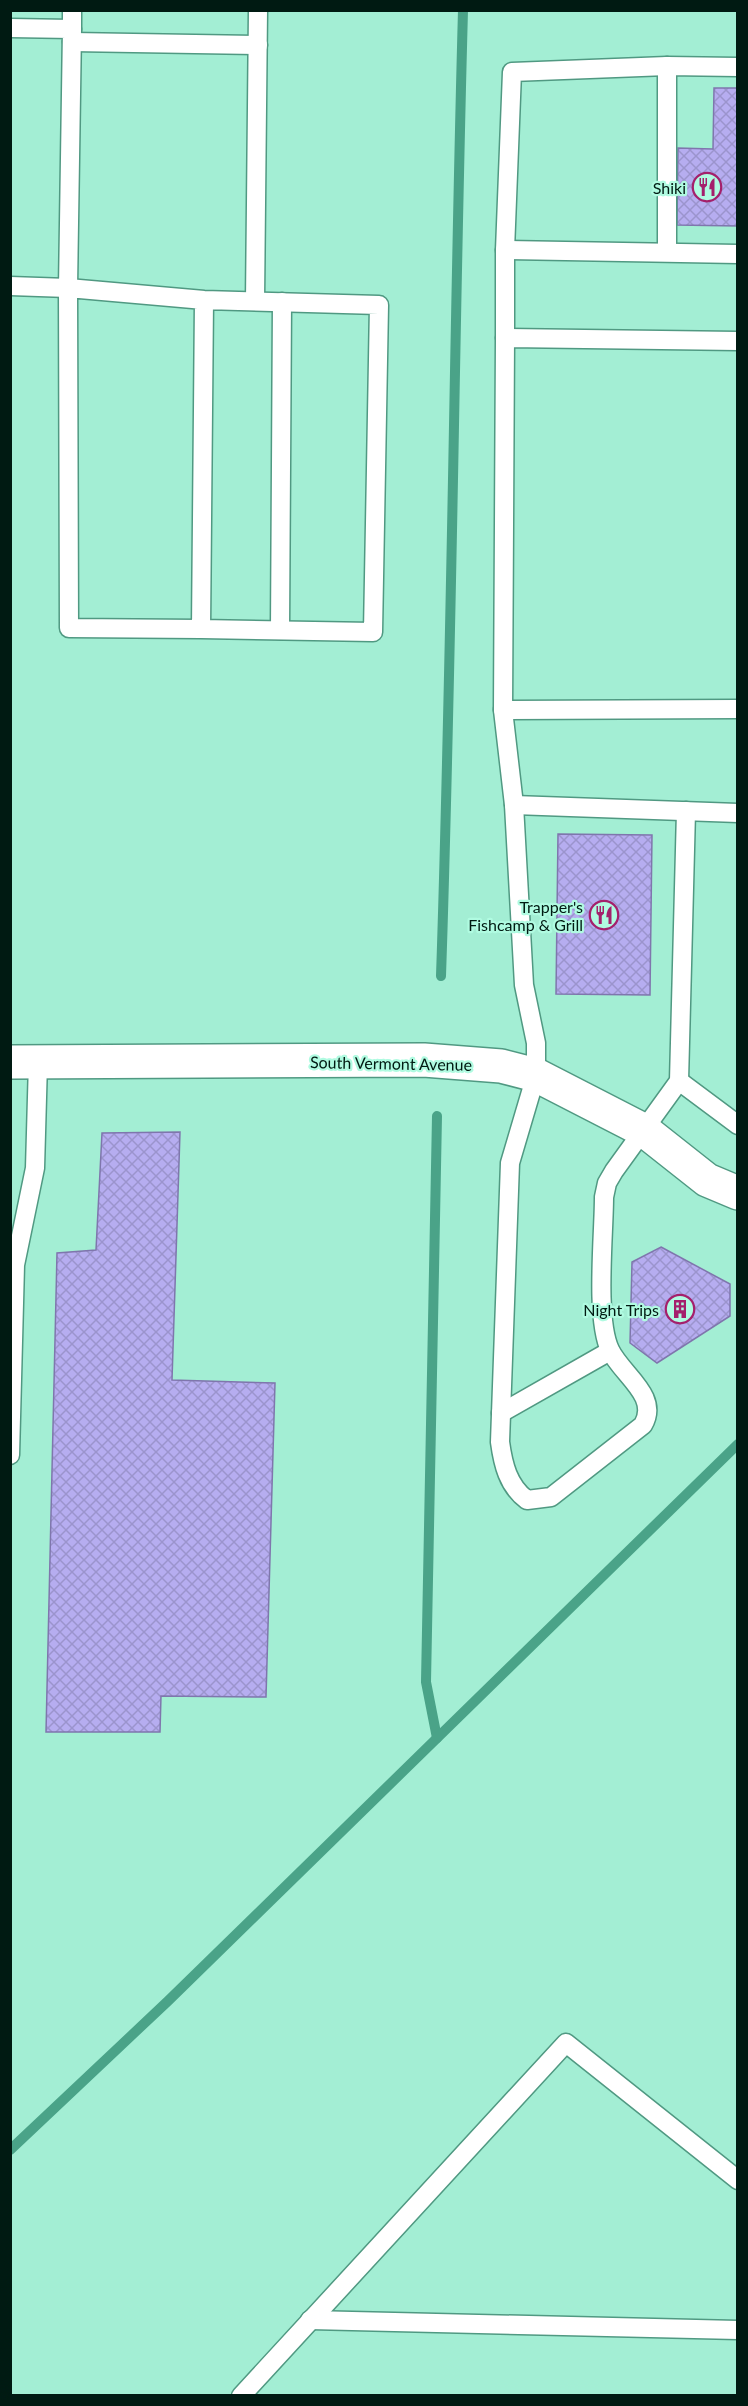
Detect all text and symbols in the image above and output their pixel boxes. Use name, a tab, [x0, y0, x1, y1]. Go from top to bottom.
restaurant icon: Shiki	[691, 171, 723, 203]
place label: Shiki	[653, 178, 686, 197]
place label: Trapper's Fishcamp & Grill	[468, 897, 583, 934]
restaurant icon: Trapper's Fishcamp & Grill	[588, 899, 620, 931]
street label: South Vermont Avenue	[310, 1052, 472, 1074]
building icon: Night Trips	[664, 1293, 696, 1325]
place label: Night Trips	[583, 1300, 659, 1319]

